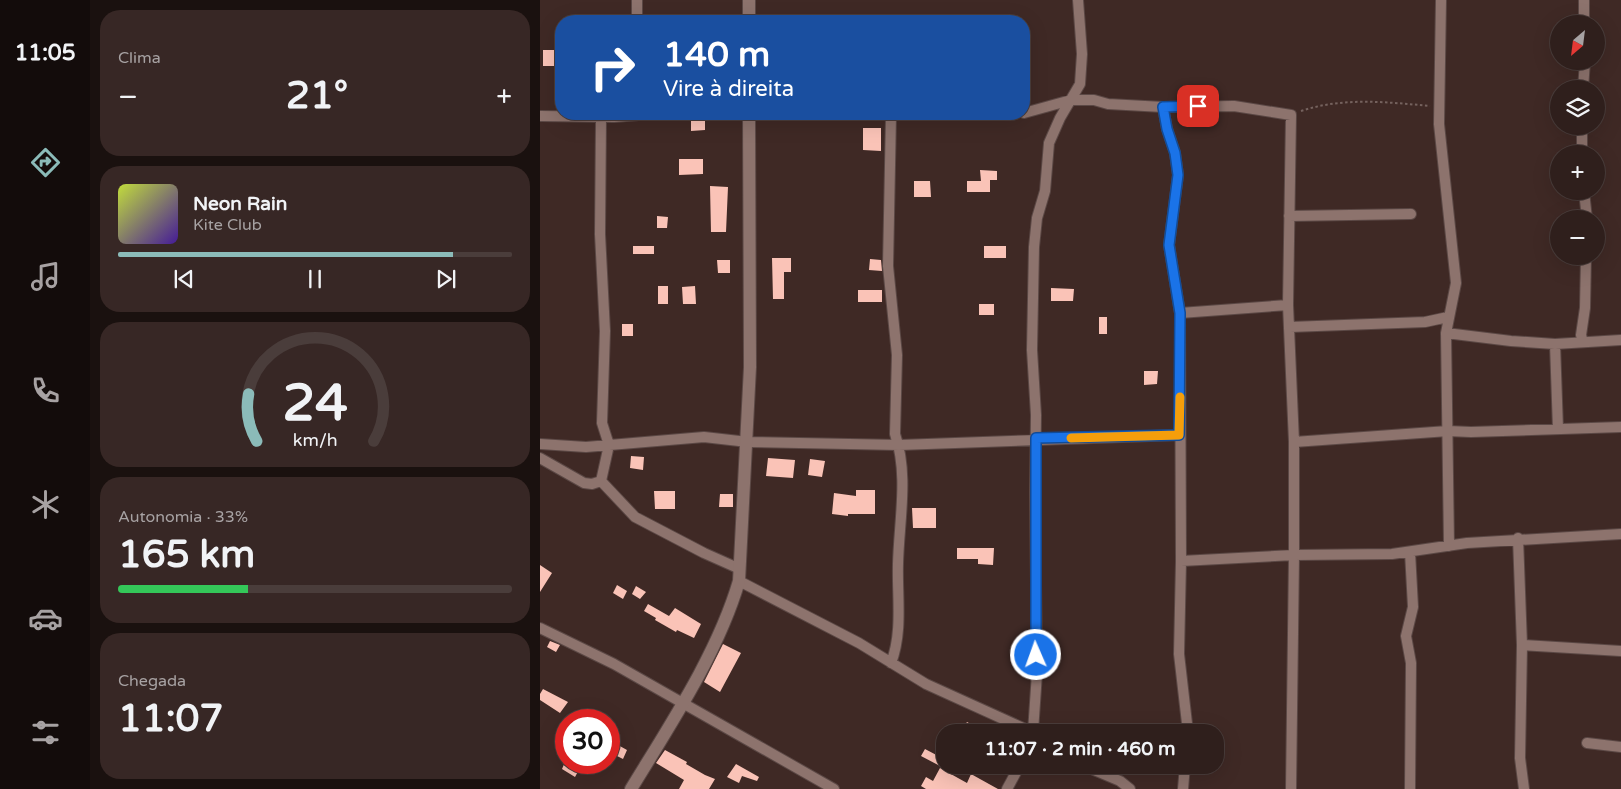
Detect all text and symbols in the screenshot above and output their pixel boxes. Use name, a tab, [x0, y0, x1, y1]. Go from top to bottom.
north arrow	[1550, 15, 1605, 70]
map controls	[1550, 15, 1605, 265]
text: 140 m	[663, 34, 770, 76]
icon: right	[580, 35, 645, 100]
text: 11:05	[15, 40, 75, 66]
text: Clima	[118, 48, 161, 68]
text: 21°	[286, 73, 348, 119]
text: Vire à direita	[663, 76, 794, 102]
text: −	[118, 80, 138, 114]
text: +	[496, 80, 512, 114]
button: layers	[1550, 80, 1605, 135]
pin	[1177, 85, 1219, 127]
icon: arrive	[1184, 92, 1212, 120]
icon: directions	[28, 145, 63, 180]
button: +	[1550, 145, 1605, 200]
text: Neon Rain	[193, 193, 287, 215]
button: −	[1550, 210, 1605, 265]
text: Kite Club	[193, 215, 262, 235]
icon: music	[28, 259, 63, 294]
icon: previous	[170, 265, 198, 293]
icon: pause	[301, 265, 329, 293]
icon: next	[432, 265, 460, 293]
text: 24	[282, 372, 348, 435]
icon: phone	[28, 373, 63, 408]
text: km/h	[293, 430, 337, 451]
icon: climate	[28, 487, 63, 522]
text: Autonomia · 33%	[118, 507, 248, 527]
text: 165 km	[118, 532, 255, 578]
icon: car	[28, 601, 63, 636]
position arrow	[1009, 628, 1061, 680]
text: Chegada	[118, 671, 186, 691]
text: 11:07	[118, 696, 223, 742]
speed limit sign: 30	[555, 709, 620, 774]
icon: filters	[28, 715, 63, 750]
text: 11:07 · 2 min · 460 m	[984, 738, 1176, 760]

